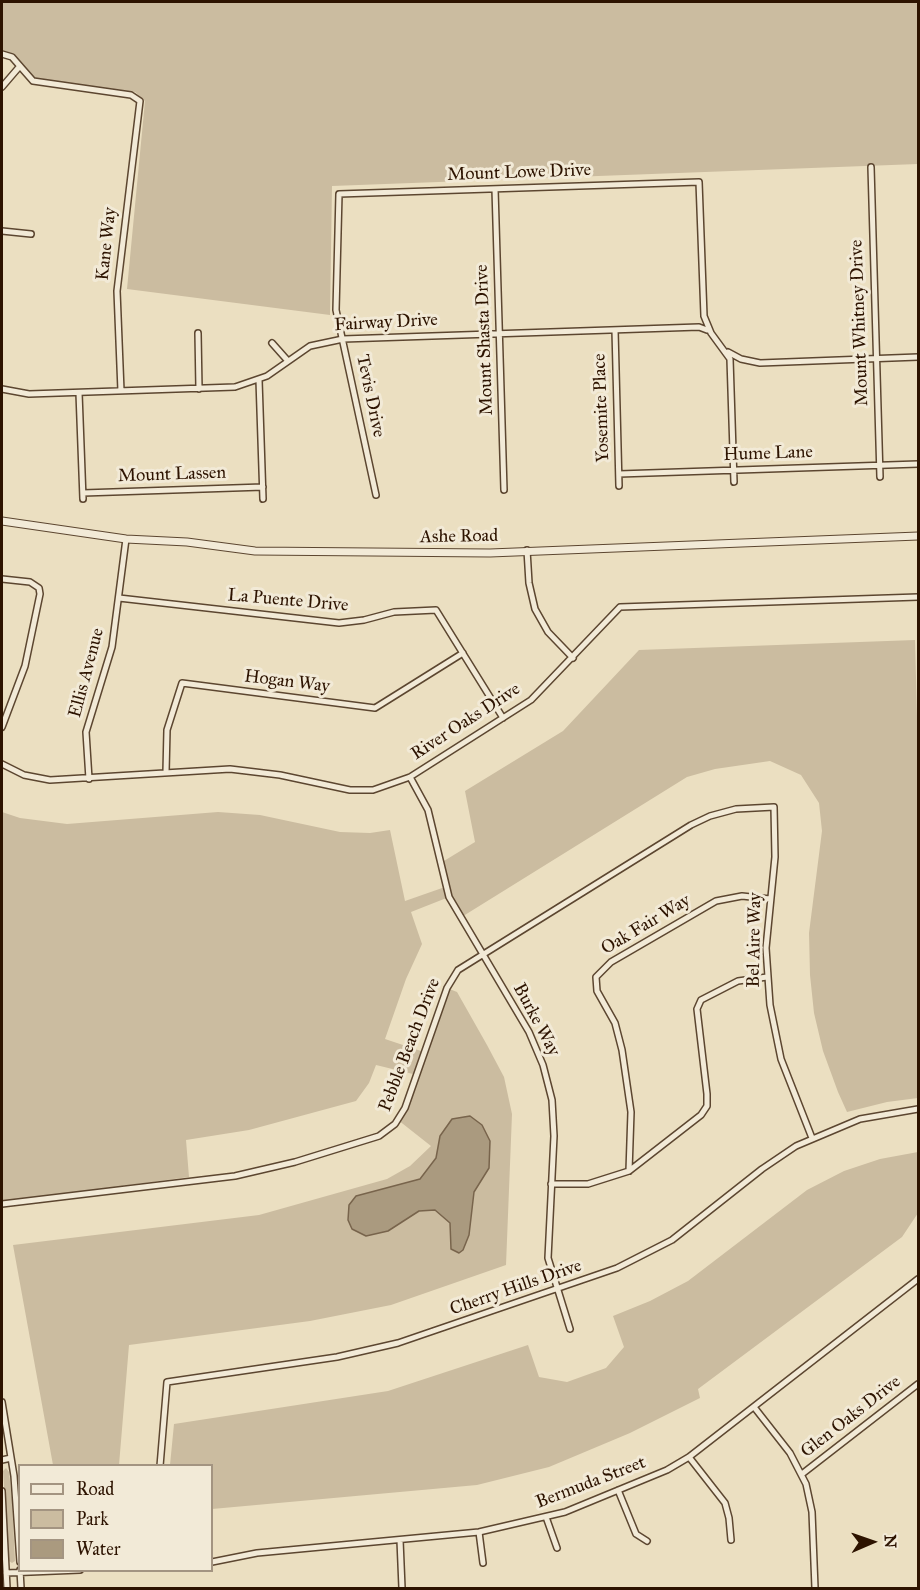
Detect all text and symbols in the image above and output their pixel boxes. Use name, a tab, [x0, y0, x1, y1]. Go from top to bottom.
street label: Mount Lowe Drive	[447, 160, 591, 186]
street label: Kane Way	[92, 206, 122, 282]
street label: Mount Whitney Drive	[846, 239, 874, 407]
street label: Mount Shasta Drive	[472, 264, 498, 416]
street label: Fairway Drive	[334, 309, 438, 337]
street label: Tevis Drive	[351, 353, 389, 439]
street label: Yosemite Place	[589, 353, 615, 463]
street label: Hume Lane	[723, 442, 813, 466]
street label: Mount Lassen	[118, 462, 226, 488]
street label: Ashe Road	[420, 526, 498, 548]
street label: La Puente Drive	[227, 585, 349, 617]
street label: Ellis Avenue	[65, 626, 109, 720]
street label: Hogan Way	[243, 666, 331, 698]
street label: River Oaks Drive	[407, 679, 525, 765]
street label: Oak Fair Way	[598, 890, 694, 960]
street label: Bel Aire Way	[743, 892, 767, 988]
street label: Pebble Beach Drive	[375, 975, 445, 1115]
street label: Burke Way	[508, 980, 564, 1060]
street label: Cherry Hills Drive	[447, 1255, 585, 1321]
street label: Glen Oaks Drive	[797, 1371, 905, 1463]
street label: Bermuda Street	[533, 1452, 649, 1514]
legend	[18, 1464, 213, 1572]
text: Road	[76, 1478, 114, 1500]
text: Park	[76, 1508, 109, 1530]
north arrow	[842, 1512, 902, 1572]
text: N	[881, 1534, 900, 1548]
text: Water	[76, 1538, 120, 1560]

